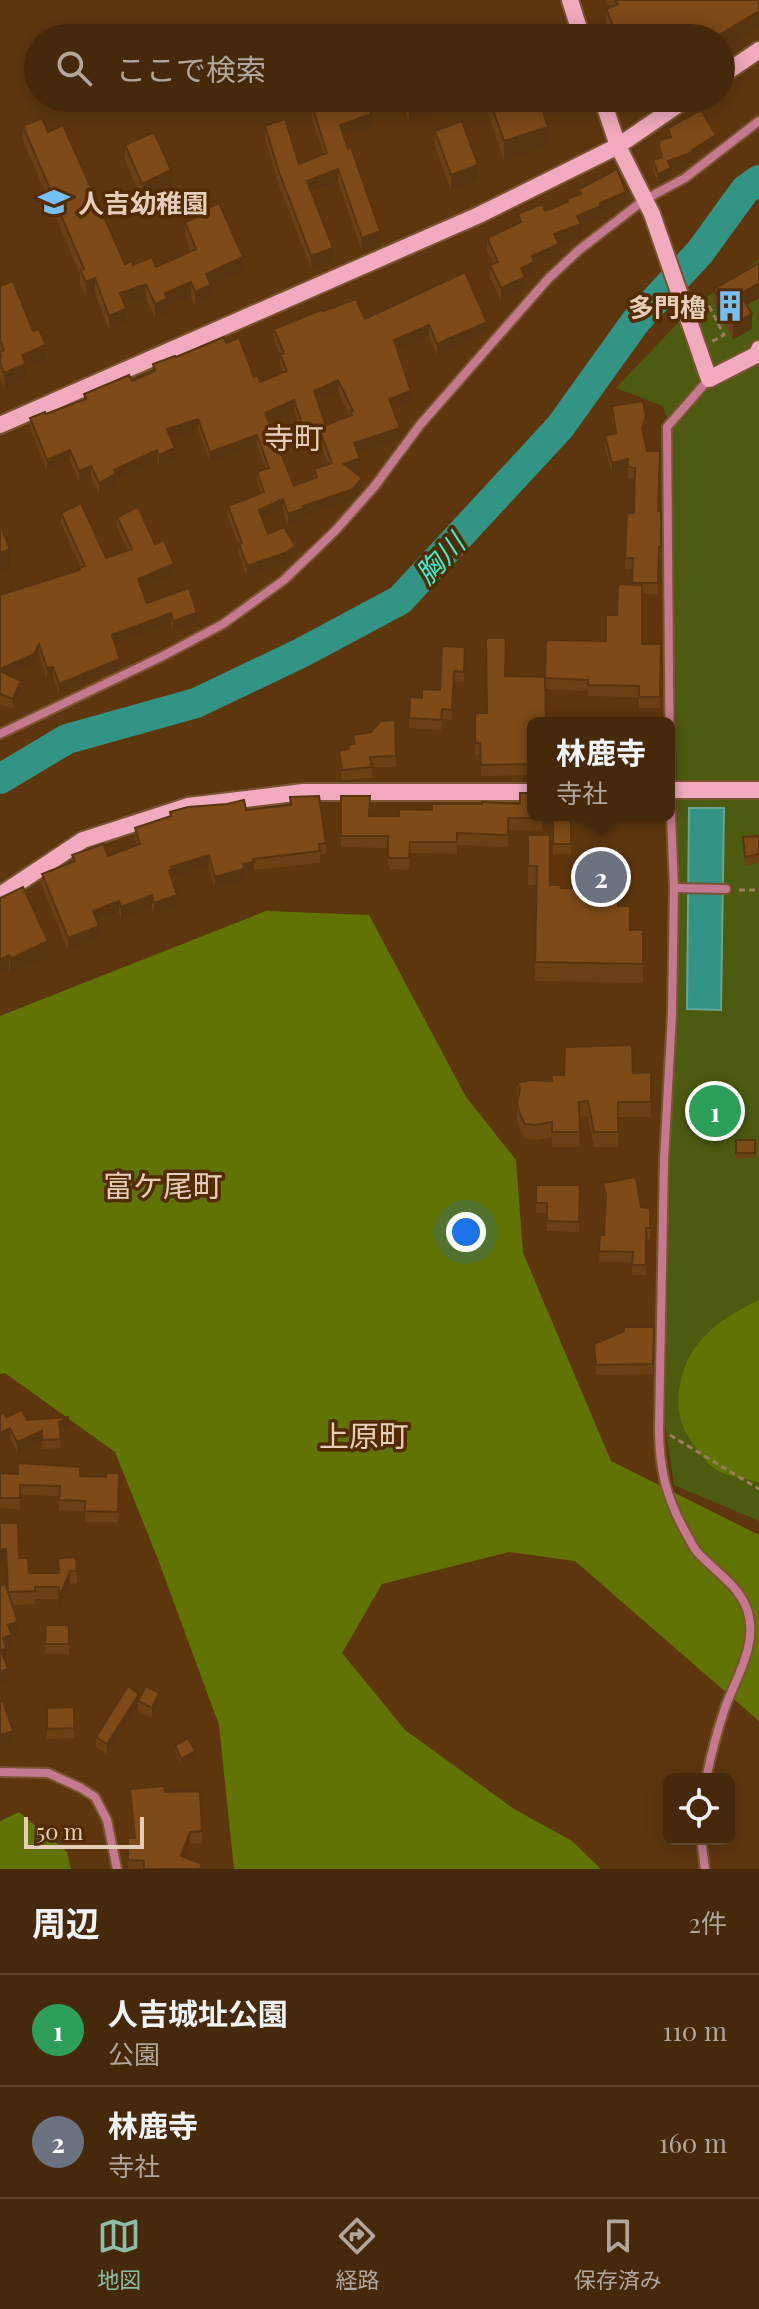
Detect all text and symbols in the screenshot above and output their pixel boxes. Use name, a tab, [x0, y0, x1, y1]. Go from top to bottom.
search box	[24, 24, 735, 112]
icon: search	[52, 46, 96, 90]
text: ここで検索	[116, 49, 266, 89]
school or university icon: 人吉幼稚園	[37, 185, 71, 219]
place label: 人吉幼稚園	[78, 185, 208, 220]
place label: 多門櫓	[628, 289, 706, 324]
building icon: 多門櫓	[713, 289, 747, 323]
district label: 寺町	[264, 417, 324, 457]
water label: 胸川	[406, 523, 474, 591]
popup	[527, 717, 675, 821]
text: 林鹿寺	[556, 732, 646, 772]
text: 寺社	[556, 775, 608, 810]
pin: 2	[575, 847, 627, 907]
pin: 1	[689, 1081, 741, 1141]
district label: 富ケ尾町	[103, 1165, 223, 1205]
your location	[446, 1212, 486, 1252]
district label: 上原町	[319, 1415, 409, 1455]
map controls	[663, 1773, 735, 1845]
button: locate	[663, 1773, 735, 1845]
scale bar	[24, 1813, 144, 1849]
text: 50 m	[36, 1816, 83, 1846]
text: 周辺	[32, 1899, 100, 1945]
text: 2件	[689, 1905, 727, 1940]
text: 人吉城址公園	[108, 1993, 288, 2033]
text: 1	[53, 2013, 63, 2048]
text: 110 m	[663, 2013, 727, 2048]
text: 公園	[108, 2036, 160, 2071]
text: 林鹿寺	[108, 2105, 198, 2145]
text: 2	[51, 2125, 65, 2160]
text: 160 m	[659, 2125, 727, 2160]
text: 寺社	[108, 2148, 160, 2183]
tab: 地図	[97, 2214, 141, 2294]
tab: 経路	[335, 2214, 380, 2294]
tab: 保存済み	[574, 2214, 662, 2294]

